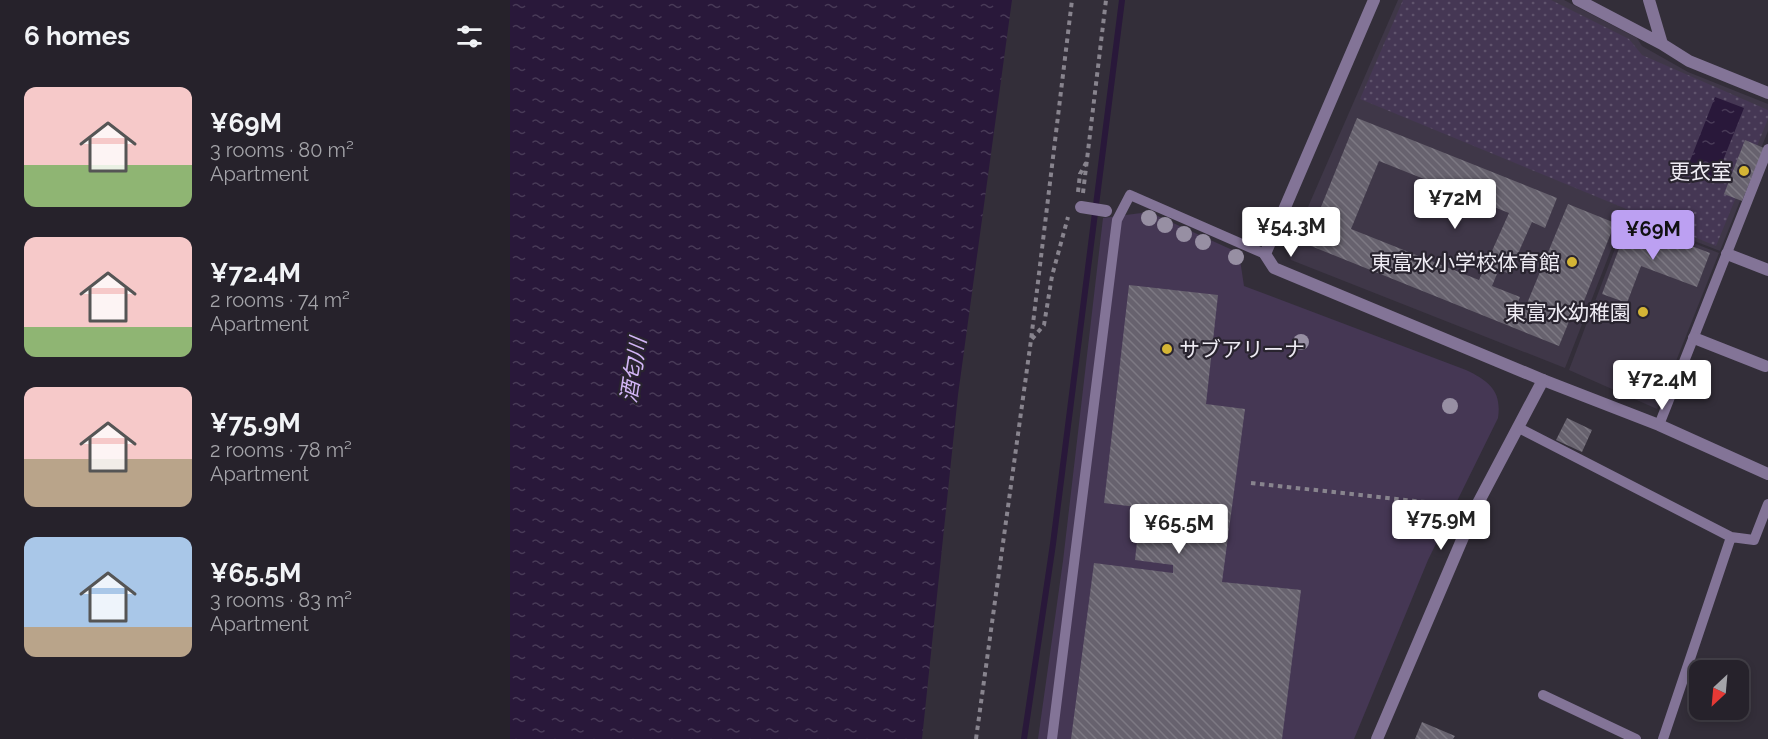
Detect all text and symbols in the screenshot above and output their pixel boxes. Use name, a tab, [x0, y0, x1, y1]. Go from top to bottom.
icon: filters	[453, 20, 486, 53]
text: 6 homes	[24, 21, 130, 51]
text: ¥69M	[210, 108, 282, 138]
icon: home	[72, 111, 144, 183]
text: 3 rooms · 80 m²	[210, 138, 354, 162]
place label: 更衣室	[1669, 159, 1732, 184]
text: Apartment	[210, 162, 309, 186]
marker: 更衣室	[1737, 164, 1751, 178]
pin: ¥72M	[1419, 179, 1491, 230]
text: ¥72M	[1428, 186, 1482, 210]
pin: ¥54.3M	[1242, 207, 1340, 258]
pin: ¥69M	[1617, 210, 1689, 261]
text: ¥54.3M	[1256, 214, 1326, 238]
text: ¥69M	[1625, 217, 1681, 241]
place label: 東富水小学校体育館	[1371, 250, 1560, 275]
marker: 東富水小学校体育館	[1565, 255, 1579, 269]
text: ¥72.4M	[210, 258, 301, 288]
icon: home	[72, 261, 144, 333]
text: 2 rooms · 74 m²	[210, 288, 350, 312]
place label: 東富水幼稚園	[1505, 300, 1631, 325]
marker: 東富水幼稚園	[1636, 305, 1650, 319]
text: Apartment	[210, 312, 309, 336]
water label: 酒匂川	[615, 333, 651, 405]
place label: サブアリーナ	[1179, 337, 1305, 362]
marker: サブアリーナ	[1160, 342, 1174, 356]
pin: ¥72.4M	[1613, 360, 1711, 411]
text: ¥72.4M	[1627, 367, 1697, 391]
text: ¥75.9M	[210, 408, 301, 438]
icon: home	[72, 411, 144, 483]
text: 2 rooms · 78 m²	[210, 438, 352, 462]
text: Apartment	[210, 462, 309, 486]
pin: ¥75.9M	[1392, 500, 1490, 551]
pin: ¥65.5M	[1130, 504, 1228, 555]
text: ¥75.9M	[1406, 507, 1476, 531]
text: ¥65.5M	[1144, 511, 1214, 535]
text: ¥65.5M	[210, 558, 301, 588]
icon: home	[72, 561, 144, 633]
text: 3 rooms · 83 m²	[210, 588, 352, 612]
text: Apartment	[210, 612, 309, 636]
north arrow	[1689, 660, 1749, 720]
map controls	[1689, 660, 1749, 720]

